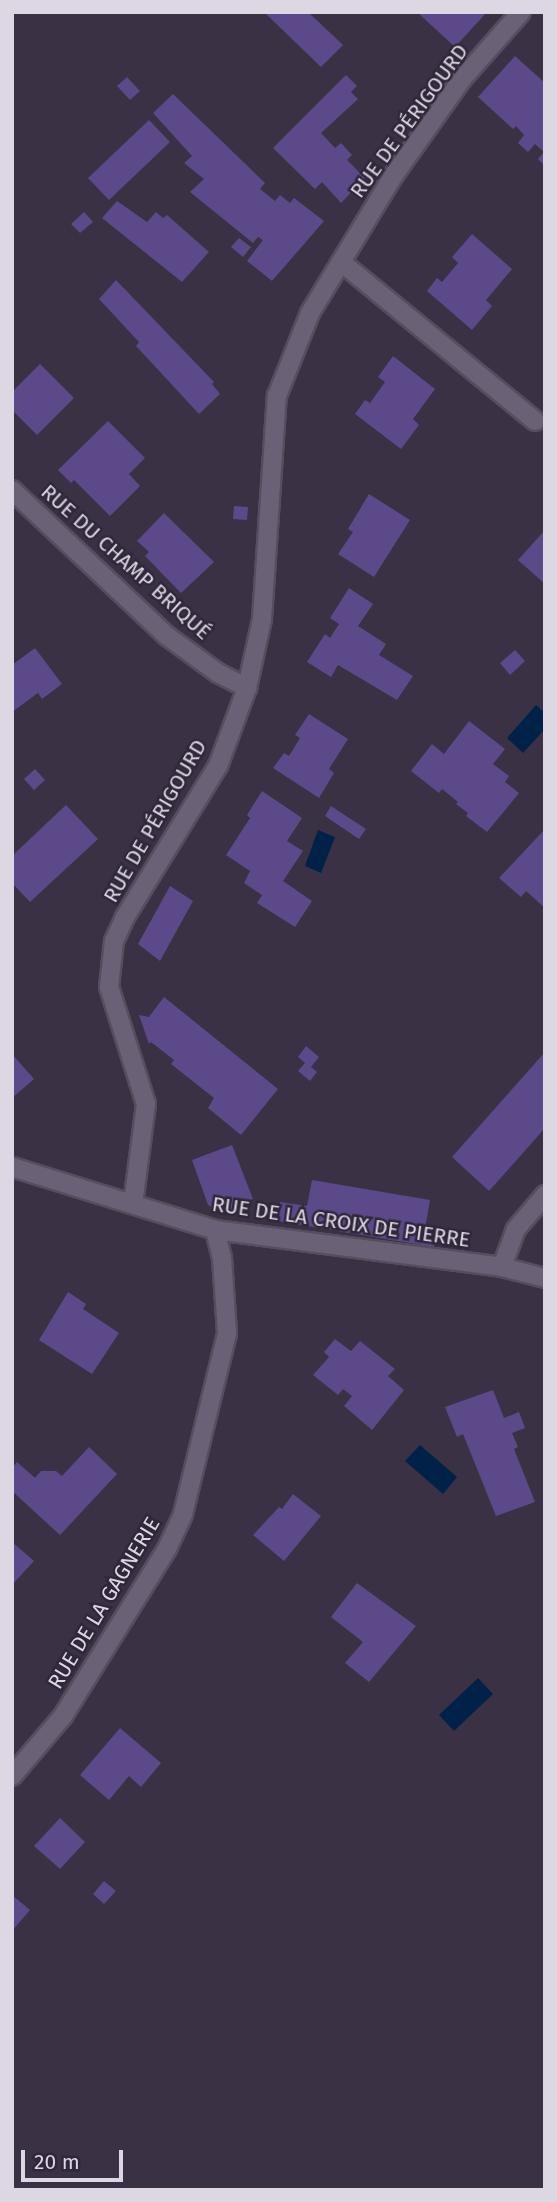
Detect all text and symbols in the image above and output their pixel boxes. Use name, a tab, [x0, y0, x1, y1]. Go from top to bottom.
street label: RUE DE PÉRIGOURD	[345, 39, 473, 203]
street label: RUE DU CHAMP BRIQUÉ	[36, 479, 216, 645]
street label: RUE DE PÉRIGOURD	[98, 735, 212, 907]
street label: RUE DE LA CROIX DE PIERRE	[210, 1191, 472, 1253]
street label: RUE DE LA GAGNERIE	[43, 1513, 165, 1693]
scale bar	[24, 2136, 126, 2180]
text: 20 m	[34, 2149, 80, 2175]

